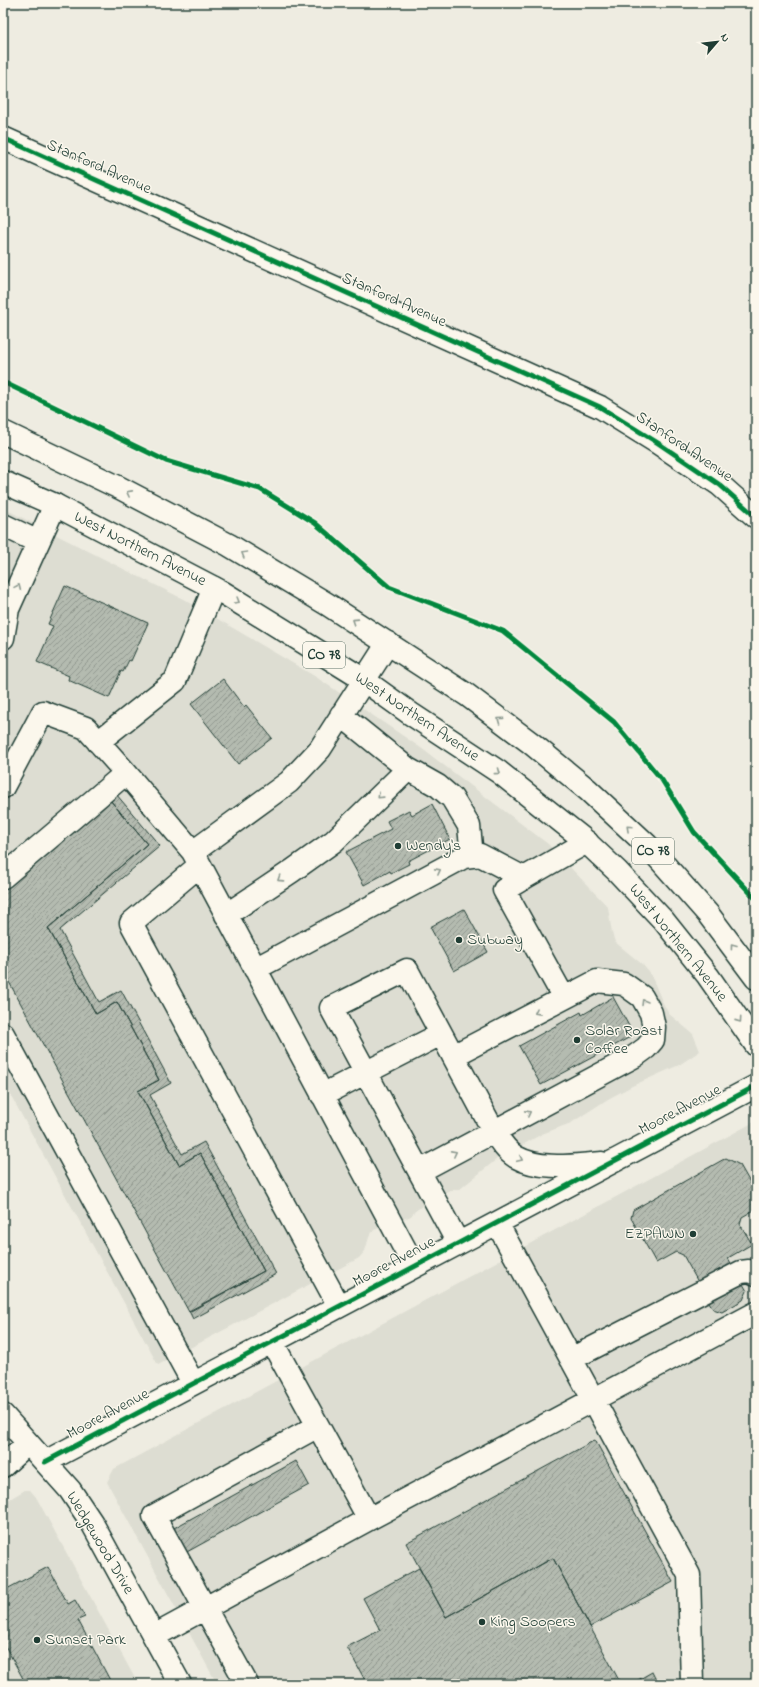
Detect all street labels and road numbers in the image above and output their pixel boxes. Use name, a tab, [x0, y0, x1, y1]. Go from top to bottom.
street label: Stanford Avenue	[43, 133, 156, 201]
street label: Stanford Avenue	[338, 266, 451, 334]
street label: Stanford Avenue	[631, 406, 738, 489]
street label: West Northern Avenue	[70, 505, 211, 593]
road number: CO 78	[303, 642, 345, 668]
street label: West Northern Avenue	[350, 666, 485, 768]
road number: CO 78	[632, 838, 674, 864]
street label: West Northern Avenue	[623, 879, 734, 1008]
street label: Moore Avenue	[634, 1078, 726, 1142]
street label: Moore Avenue	[348, 1230, 440, 1294]
street label: Moore Avenue	[62, 1382, 154, 1446]
street label: Wedgewood Drive	[60, 1487, 141, 1600]

